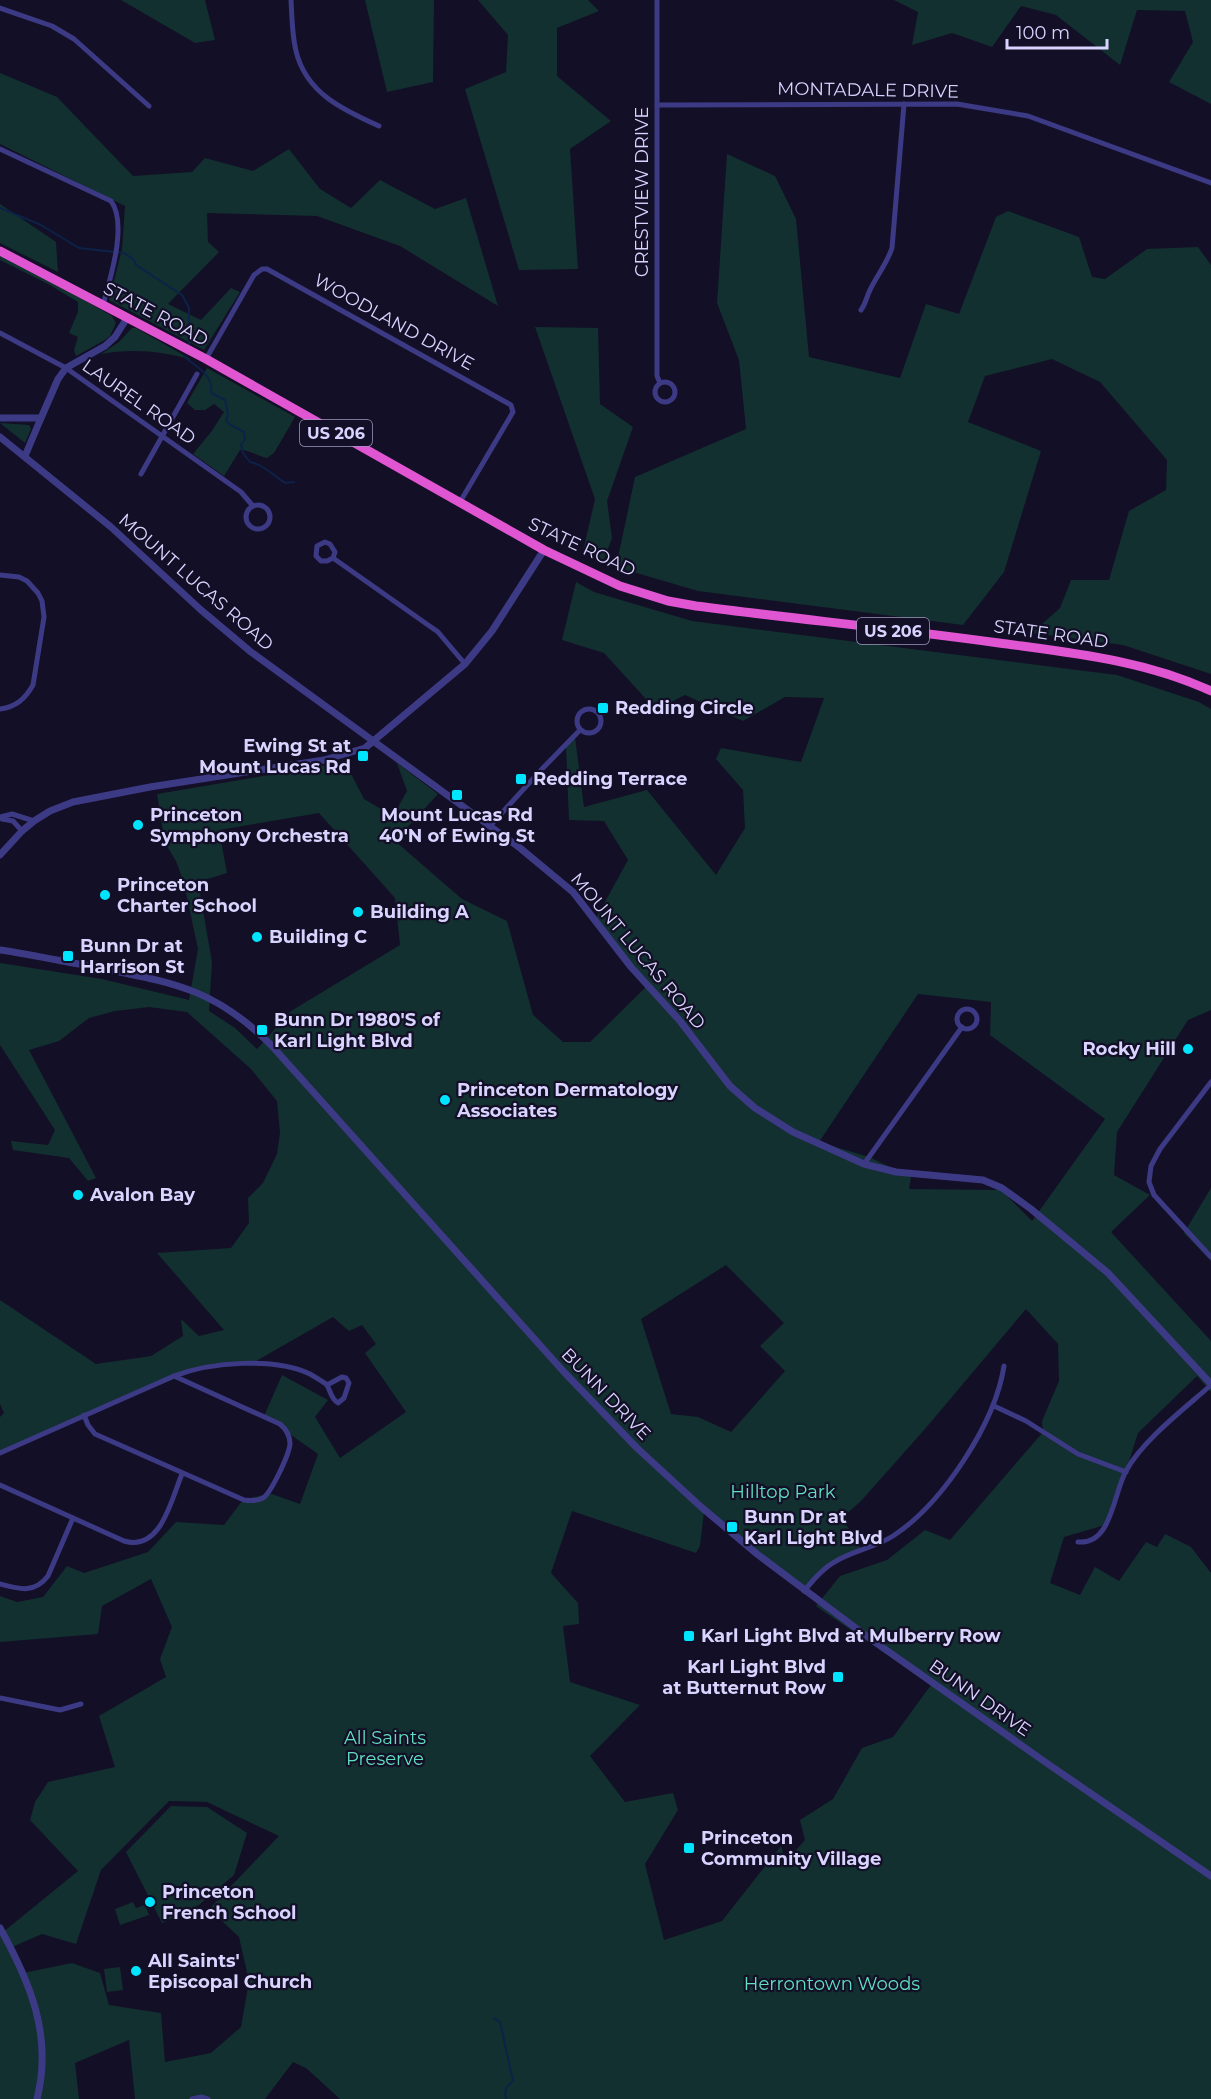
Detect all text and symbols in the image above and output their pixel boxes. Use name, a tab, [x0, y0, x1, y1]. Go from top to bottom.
scale bar	[1007, 12, 1108, 50]
text: 100 m	[1016, 22, 1070, 44]
street label: MONTADALE DRIVE	[777, 77, 959, 103]
street label: CRESTVIEW DRIVE	[631, 107, 653, 277]
street label: WOODLAND DRIVE	[310, 269, 478, 375]
street label: STATE ROAD	[100, 277, 212, 351]
street label: LAUREL ROAD	[78, 355, 200, 449]
road number: US 206	[300, 420, 372, 446]
street label: MOUNT LUCAS ROAD	[114, 509, 278, 655]
street label: STATE ROAD	[525, 513, 639, 581]
street label: STATE ROAD	[992, 615, 1110, 653]
road number: US 206	[857, 618, 929, 644]
place label: Redding Circle	[615, 697, 754, 719]
marker: Redding Circle	[596, 701, 610, 715]
place label: Ewing St at Mount Lucas Rd	[199, 735, 351, 778]
marker: Ewing St at Mount Lucas Rd	[356, 749, 370, 763]
place label: Redding Terrace	[533, 768, 687, 790]
marker: Redding Terrace	[514, 772, 528, 786]
marker: Mount Lucas Rd 40'N of Ewing St	[450, 788, 464, 802]
place label: Princeton Symphony Orchestra	[150, 804, 349, 847]
place label: Mount Lucas Rd 40'N of Ewing St	[379, 804, 535, 847]
marker: Princeton Symphony Orchestra	[131, 818, 145, 832]
street label: MOUNT LUCAS ROAD	[566, 868, 710, 1034]
place label: Princeton Charter School	[117, 874, 257, 917]
marker: Princeton Charter School	[98, 888, 112, 902]
place label: Building A	[370, 901, 469, 923]
marker: Building A	[351, 905, 365, 919]
place label: Building C	[269, 926, 367, 948]
marker: Building C	[250, 930, 264, 944]
place label: Bunn Dr at Harrison St	[80, 935, 185, 978]
marker: Bunn Dr at Harrison St	[61, 949, 75, 963]
place label: Bunn Dr 1980'S of Karl Light Blvd	[274, 1009, 441, 1052]
marker: Bunn Dr 1980'S of Karl Light Blvd	[255, 1023, 269, 1037]
place label: Rocky Hill	[1082, 1038, 1176, 1060]
marker: Rocky Hill	[1181, 1042, 1195, 1056]
place label: Princeton Dermatology Associates	[456, 1079, 678, 1122]
marker: Princeton Dermatology Associates	[438, 1093, 452, 1107]
place label: Avalon Bay	[89, 1184, 195, 1206]
marker: Avalon Bay	[71, 1188, 85, 1202]
street label: BUNN DRIVE	[557, 1343, 655, 1445]
park label: Hilltop Park	[730, 1481, 836, 1503]
place label: Bunn Dr at Karl Light Blvd	[744, 1506, 883, 1549]
marker: Bunn Dr at Karl Light Blvd	[725, 1520, 739, 1534]
place label: Karl Light Blvd at Mulberry Row	[701, 1625, 1001, 1647]
marker: Karl Light Blvd at Mulberry Row	[682, 1629, 696, 1643]
street label: BUNN DRIVE	[925, 1655, 1035, 1741]
place label: Karl Light Blvd at Butternut Row	[662, 1656, 826, 1699]
marker: Karl Light Blvd at Butternut Row	[831, 1670, 845, 1684]
park label: All Saints Preserve	[344, 1727, 426, 1770]
place label: Princeton Community Village	[701, 1827, 881, 1870]
marker: Princeton Community Village	[682, 1841, 696, 1855]
place label: Princeton French School	[162, 1881, 296, 1924]
marker: Princeton French School	[143, 1895, 157, 1909]
place label: All Saints' Episcopal Church	[147, 1950, 312, 1993]
marker: All Saints' Episcopal Church	[129, 1964, 143, 1978]
park label: Herrontown Woods	[744, 1973, 920, 1995]

